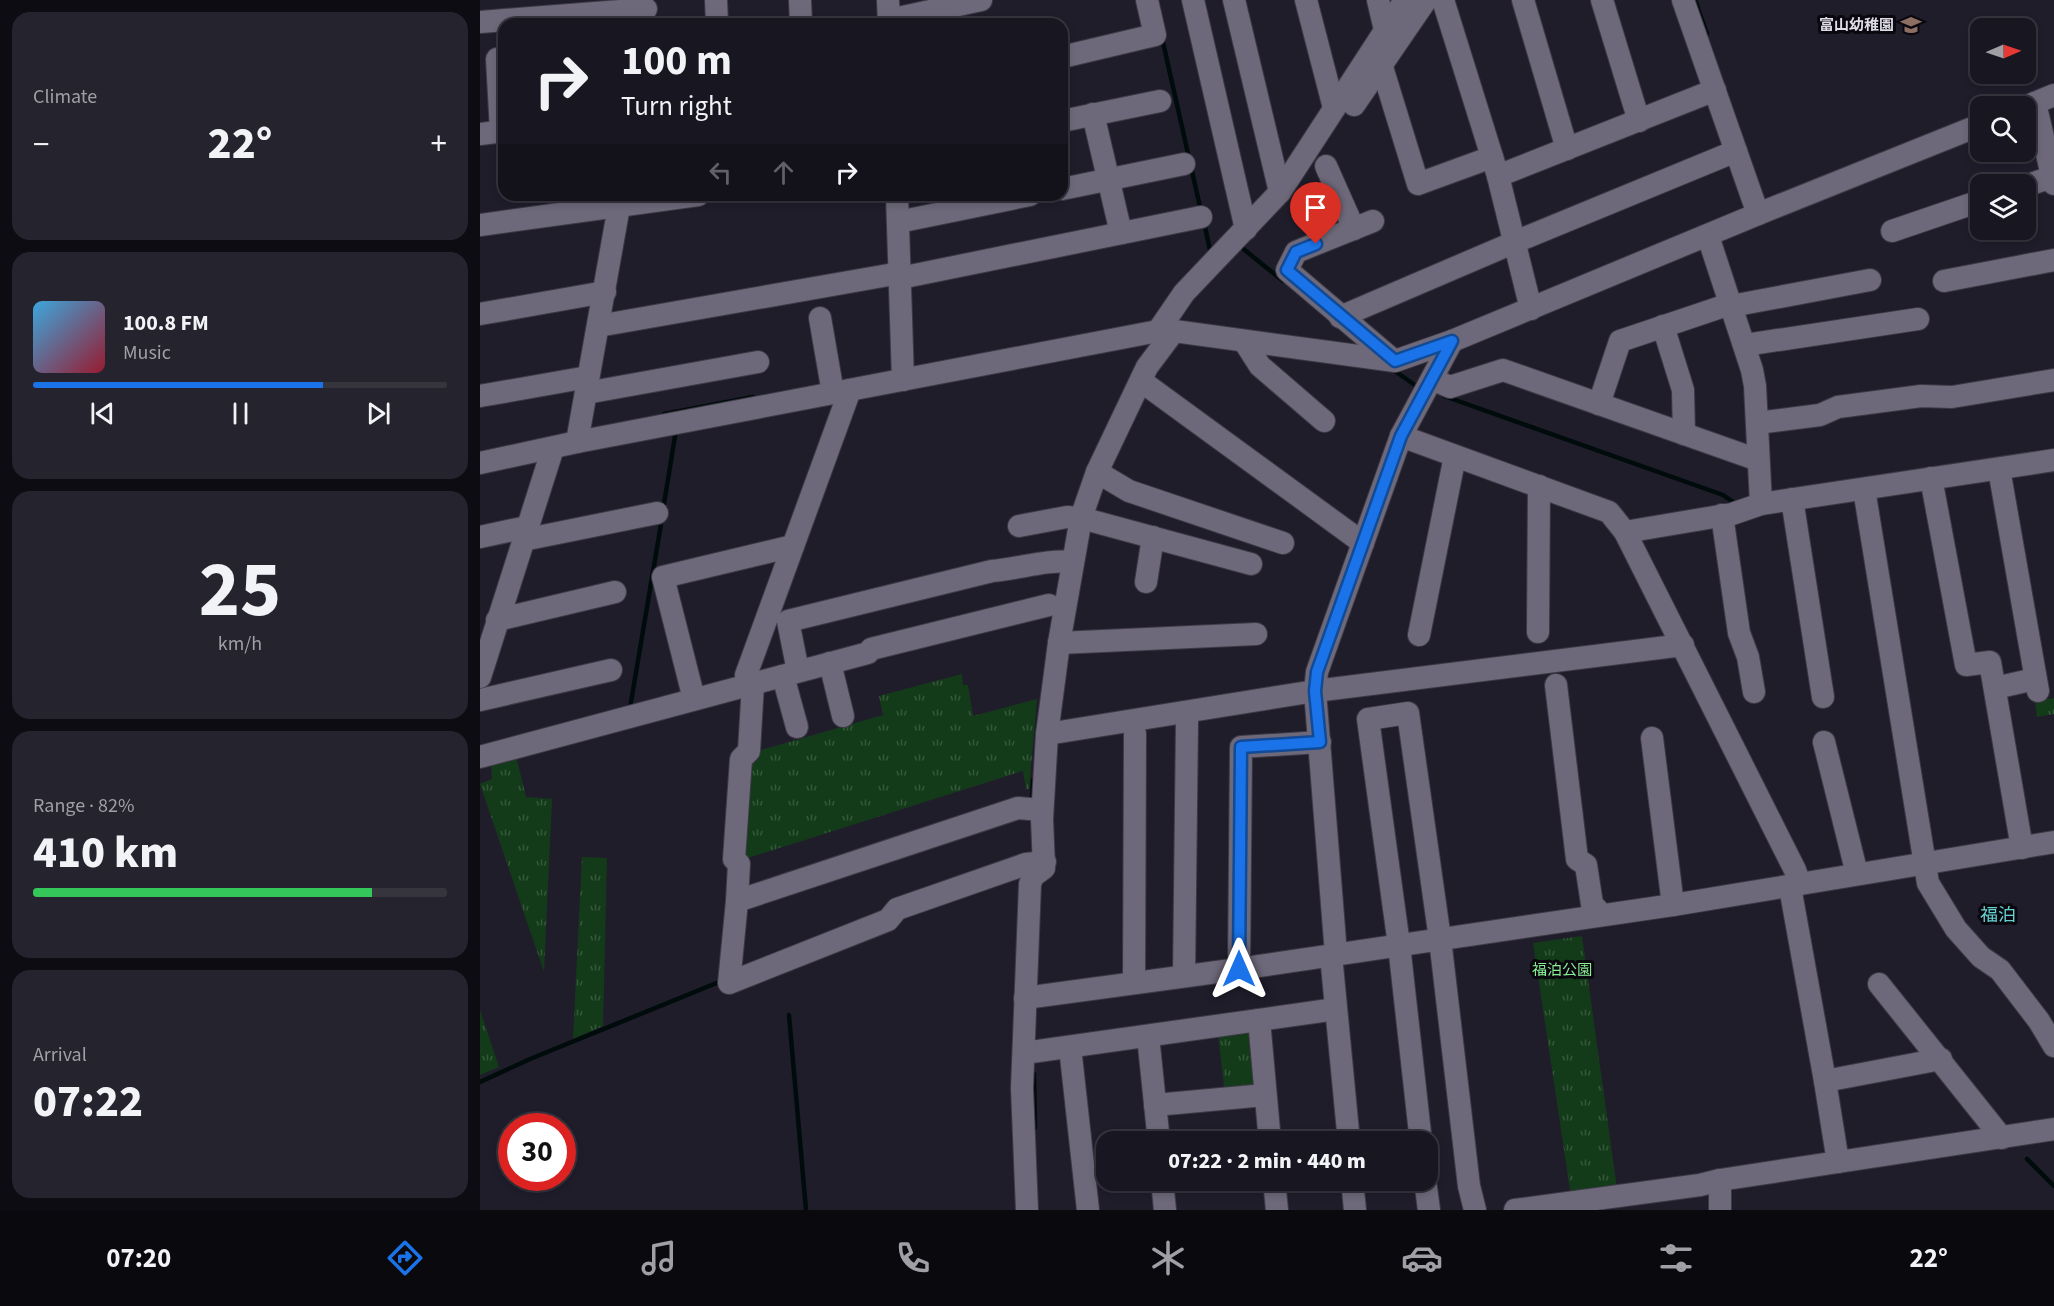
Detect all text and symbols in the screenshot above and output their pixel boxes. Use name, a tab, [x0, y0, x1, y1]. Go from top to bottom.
school or university icon: 富山幼稚園	[1899, 13, 1923, 37]
place label: 富山幼稚園	[1819, 15, 1894, 36]
north arrow	[1970, 18, 2036, 84]
map controls	[1970, 18, 2036, 240]
text: 100 m	[621, 31, 732, 91]
icon: right	[522, 42, 600, 120]
text: Climate	[33, 83, 97, 111]
text: Turn right	[621, 87, 732, 126]
button: search	[1970, 96, 2036, 162]
text: 22°	[208, 112, 272, 176]
text: −	[33, 121, 49, 168]
text: +	[431, 121, 447, 168]
icon: left	[704, 156, 737, 189]
icon: ahead	[767, 156, 800, 189]
icon: right	[830, 156, 863, 189]
button: layers	[1970, 174, 2036, 240]
pin	[1290, 182, 1341, 244]
icon: arrive	[1299, 191, 1332, 224]
text: 100.8 FM	[123, 307, 209, 339]
text: Music	[123, 339, 171, 367]
icon: previous	[86, 397, 119, 430]
icon: pause	[224, 397, 257, 430]
icon: next	[362, 397, 395, 430]
text: 25	[199, 535, 281, 646]
text: km/h	[218, 630, 262, 658]
text: Range · 82%	[33, 792, 134, 820]
text: 410 km	[33, 821, 178, 885]
district label: 福泊	[1980, 903, 2016, 928]
position arrow	[1207, 937, 1271, 1001]
park label: 福泊公園	[1532, 960, 1592, 981]
text: Arrival	[33, 1041, 87, 1069]
text: 07:22	[33, 1070, 143, 1134]
speed limit sign: 30	[498, 1113, 576, 1191]
text: 07:22 · 2 min · 440 m	[1168, 1145, 1366, 1177]
icon: directions	[384, 1237, 426, 1279]
icon: music	[638, 1237, 680, 1279]
icon: phone	[892, 1237, 934, 1279]
icon: climate	[1147, 1237, 1189, 1279]
icon: car	[1401, 1237, 1443, 1279]
icon: filters	[1655, 1237, 1697, 1279]
text: 07:20	[106, 1239, 171, 1278]
text: 22°	[1909, 1239, 1948, 1278]

